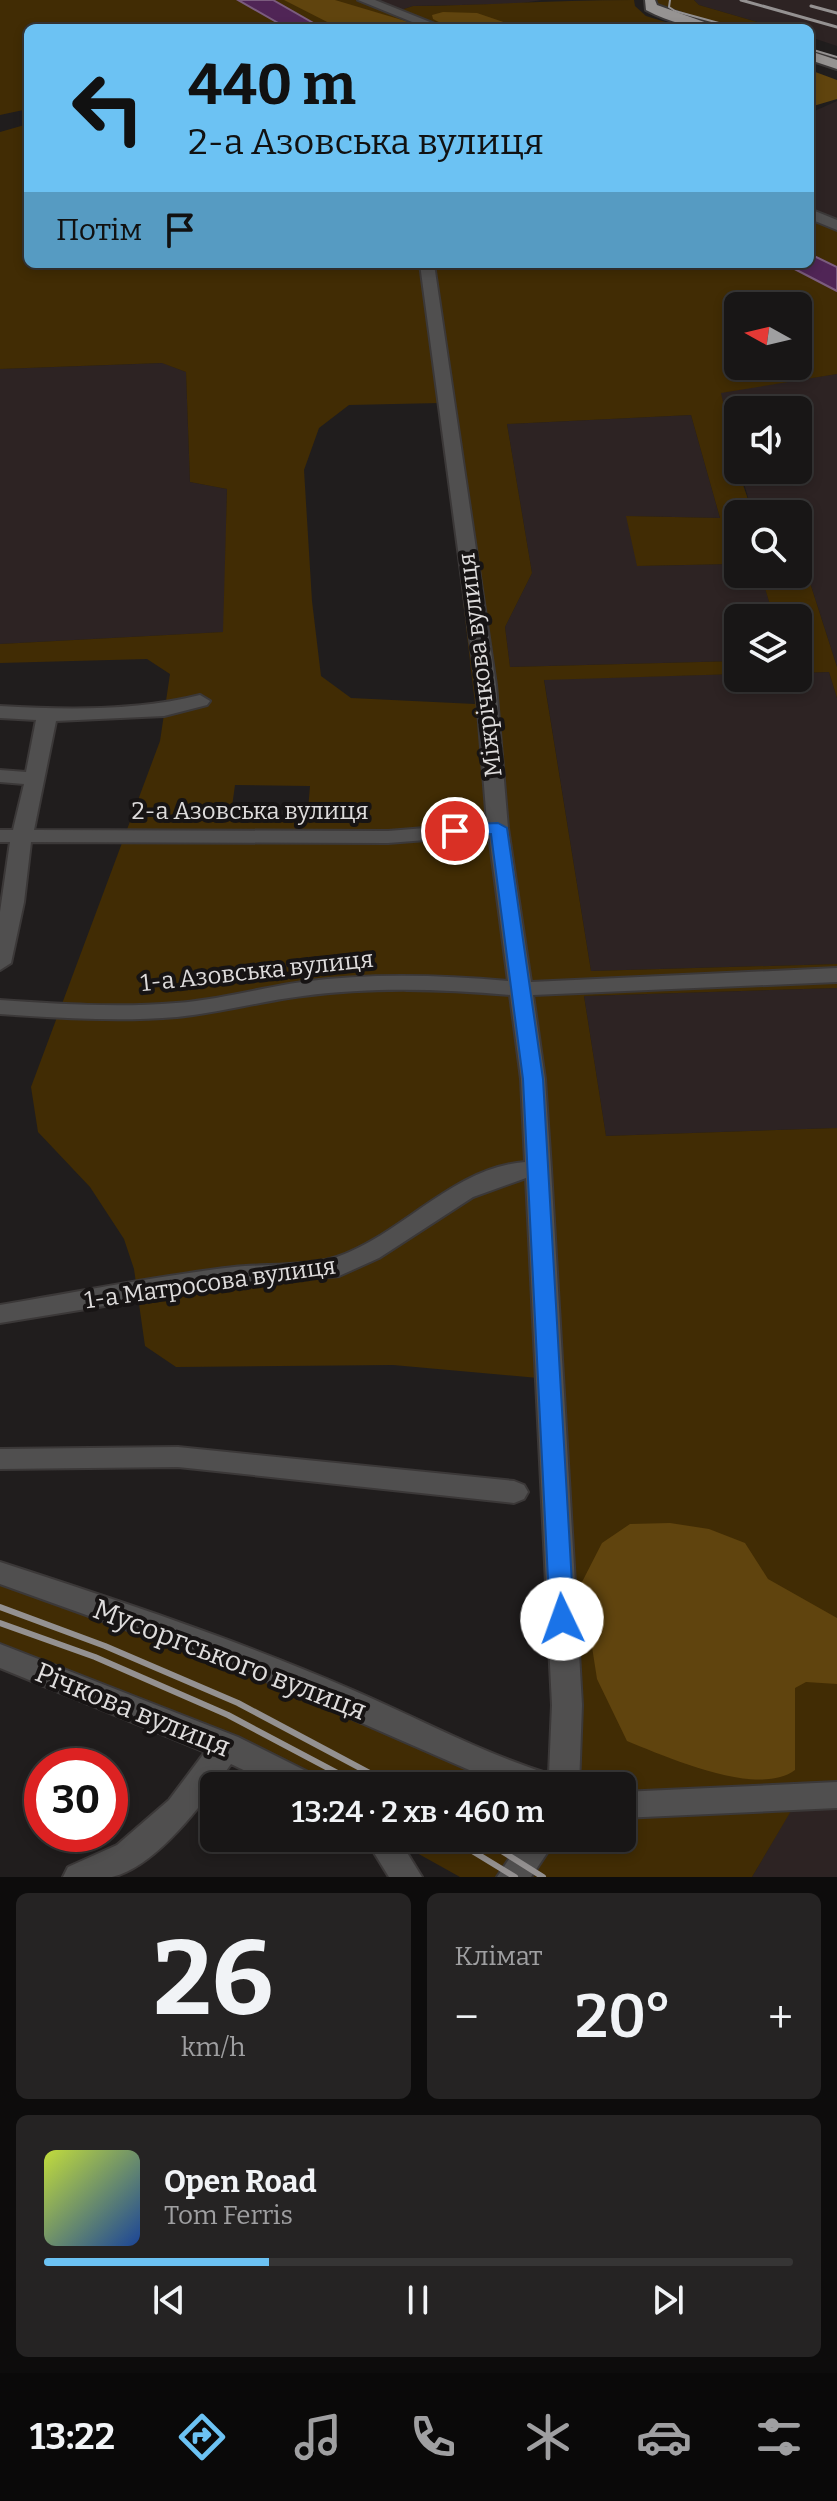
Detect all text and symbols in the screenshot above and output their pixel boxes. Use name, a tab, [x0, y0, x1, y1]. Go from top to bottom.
text: 440 m	[188, 52, 356, 119]
icon: left	[56, 56, 160, 160]
text: 2-а Азовська вулиця	[188, 120, 544, 164]
icon: arrive	[158, 208, 202, 252]
text: Потім	[56, 212, 142, 248]
north arrow	[724, 292, 812, 380]
map controls	[724, 292, 812, 692]
button: sound	[724, 396, 812, 484]
button: search	[724, 500, 812, 588]
street label: Міжрічкова вулиця	[452, 551, 508, 779]
button: layers	[724, 604, 812, 692]
street label: 2-а Азовська вулиця	[131, 797, 369, 825]
pin	[421, 797, 489, 865]
icon: arrive	[433, 809, 477, 853]
street label: 1-а Азовська вулиця	[139, 945, 375, 997]
street label: 1-а Матросова вулиця	[83, 1252, 337, 1314]
position arrow	[520, 1577, 604, 1661]
street label: Мусоргського вулиця	[89, 1592, 371, 1727]
street label: Річкова вулиця	[31, 1655, 235, 1764]
speed limit sign: 30	[24, 1748, 128, 1852]
text: 13:24 · 2 хв · 460 m	[292, 1794, 544, 1830]
text: 26	[153, 1917, 273, 2042]
text: Клімат	[455, 1941, 542, 1972]
text: 20°	[575, 1981, 672, 2053]
text: −	[455, 1991, 479, 2044]
text: +	[768, 1991, 793, 2044]
text: km/h	[181, 2032, 245, 2063]
text: Open Road	[164, 2164, 317, 2200]
text: Tom Ferris	[164, 2200, 293, 2231]
icon: previous	[147, 2278, 191, 2322]
icon: pause	[396, 2278, 440, 2322]
icon: next	[646, 2278, 690, 2322]
icon: directions	[174, 2409, 230, 2465]
icon: music	[290, 2409, 346, 2465]
icon: phone	[405, 2409, 461, 2465]
icon: climate	[520, 2409, 576, 2465]
icon: car	[636, 2409, 692, 2465]
icon: filters	[751, 2409, 807, 2465]
text: 13:22	[30, 2415, 115, 2459]

